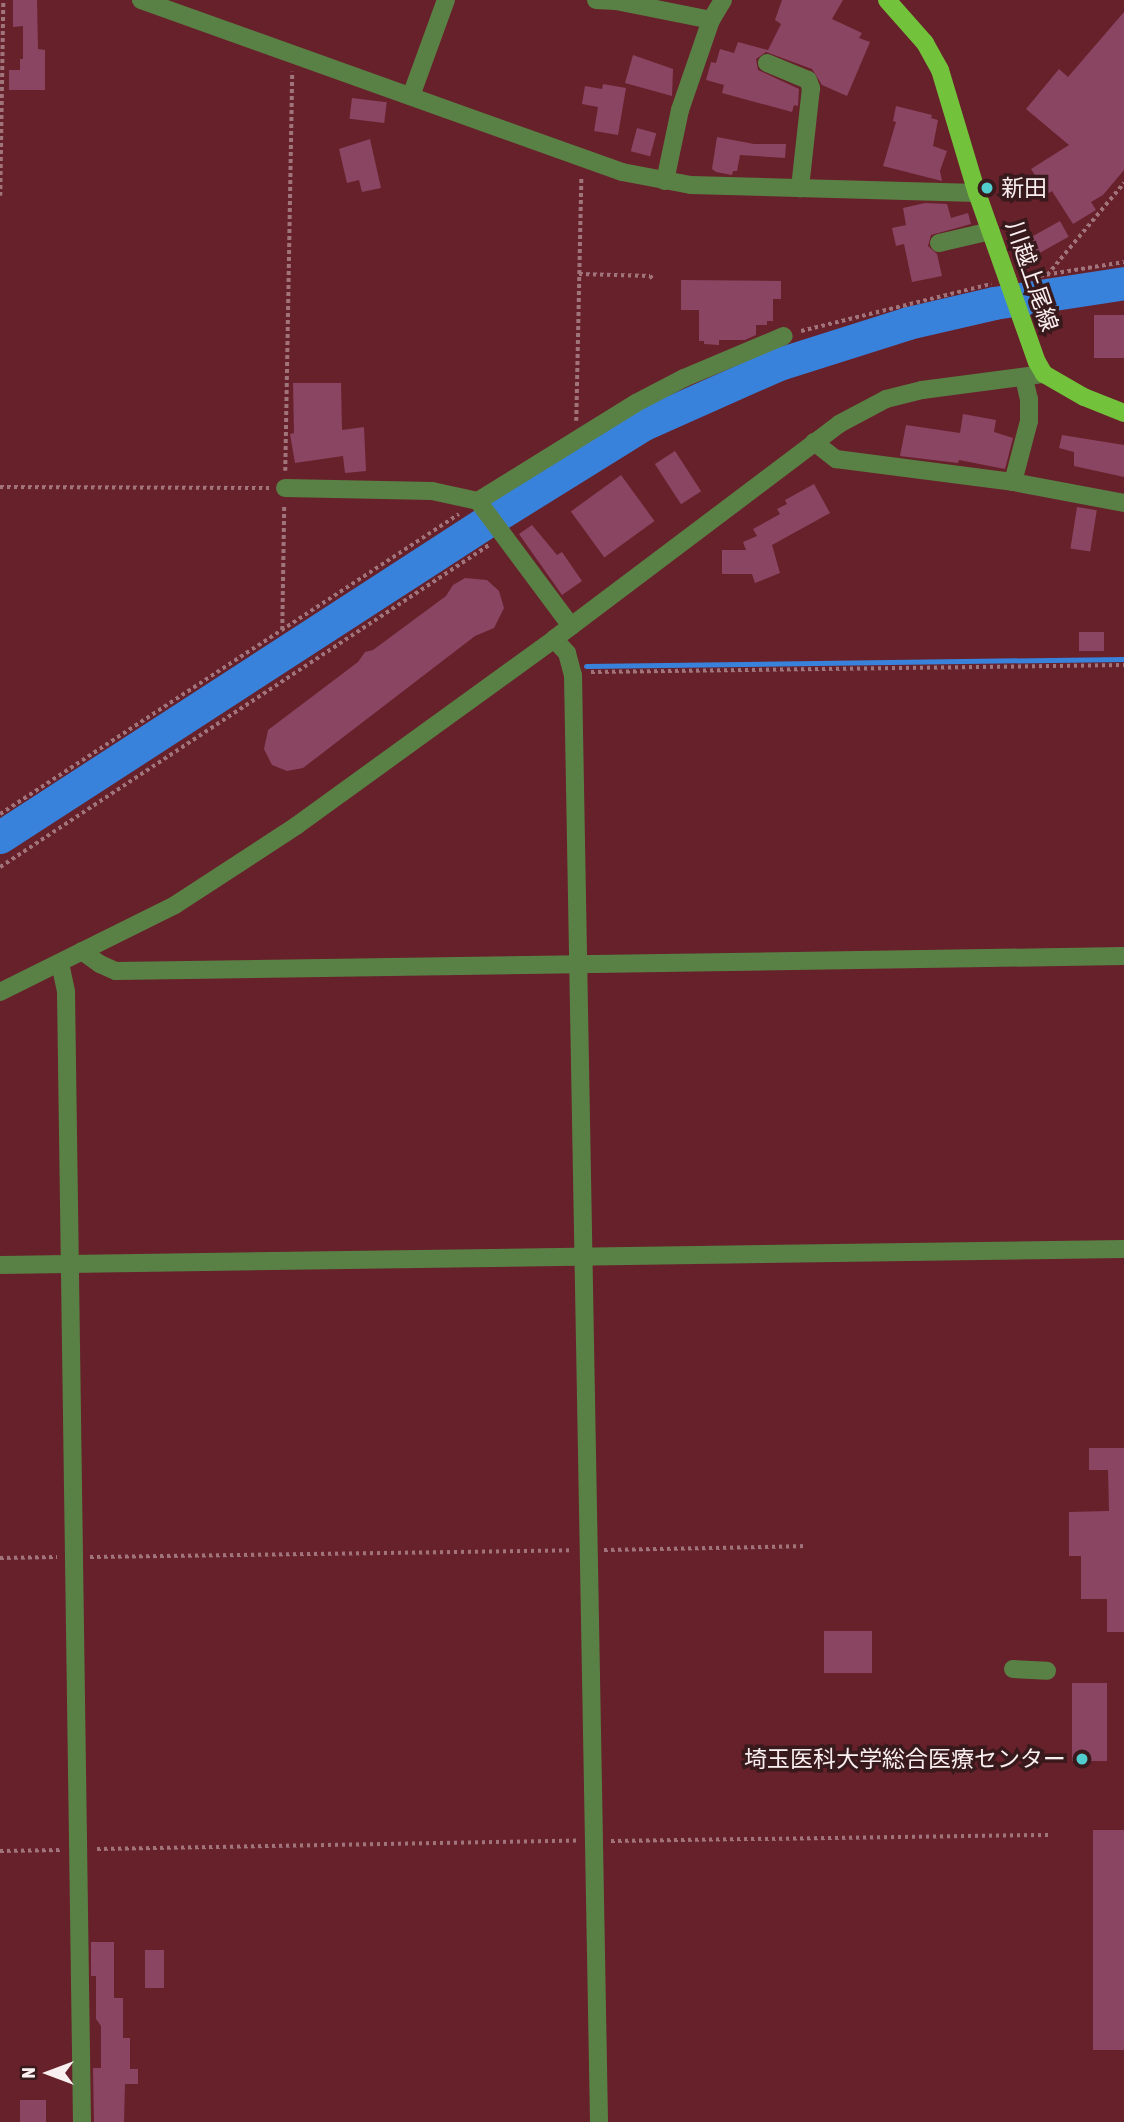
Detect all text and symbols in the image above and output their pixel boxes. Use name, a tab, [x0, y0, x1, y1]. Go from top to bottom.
place label: 新田	[1001, 174, 1047, 202]
marker: 新田	[979, 180, 995, 196]
street label: 川越上尾線	[1000, 217, 1064, 335]
place label: 埼玉医科大学総合医療センター	[744, 1745, 1066, 1773]
marker: 埼玉医科大学総合医療センター	[1072, 1749, 1092, 1769]
north arrow	[14, 2038, 84, 2108]
text: N	[17, 2067, 39, 2079]

